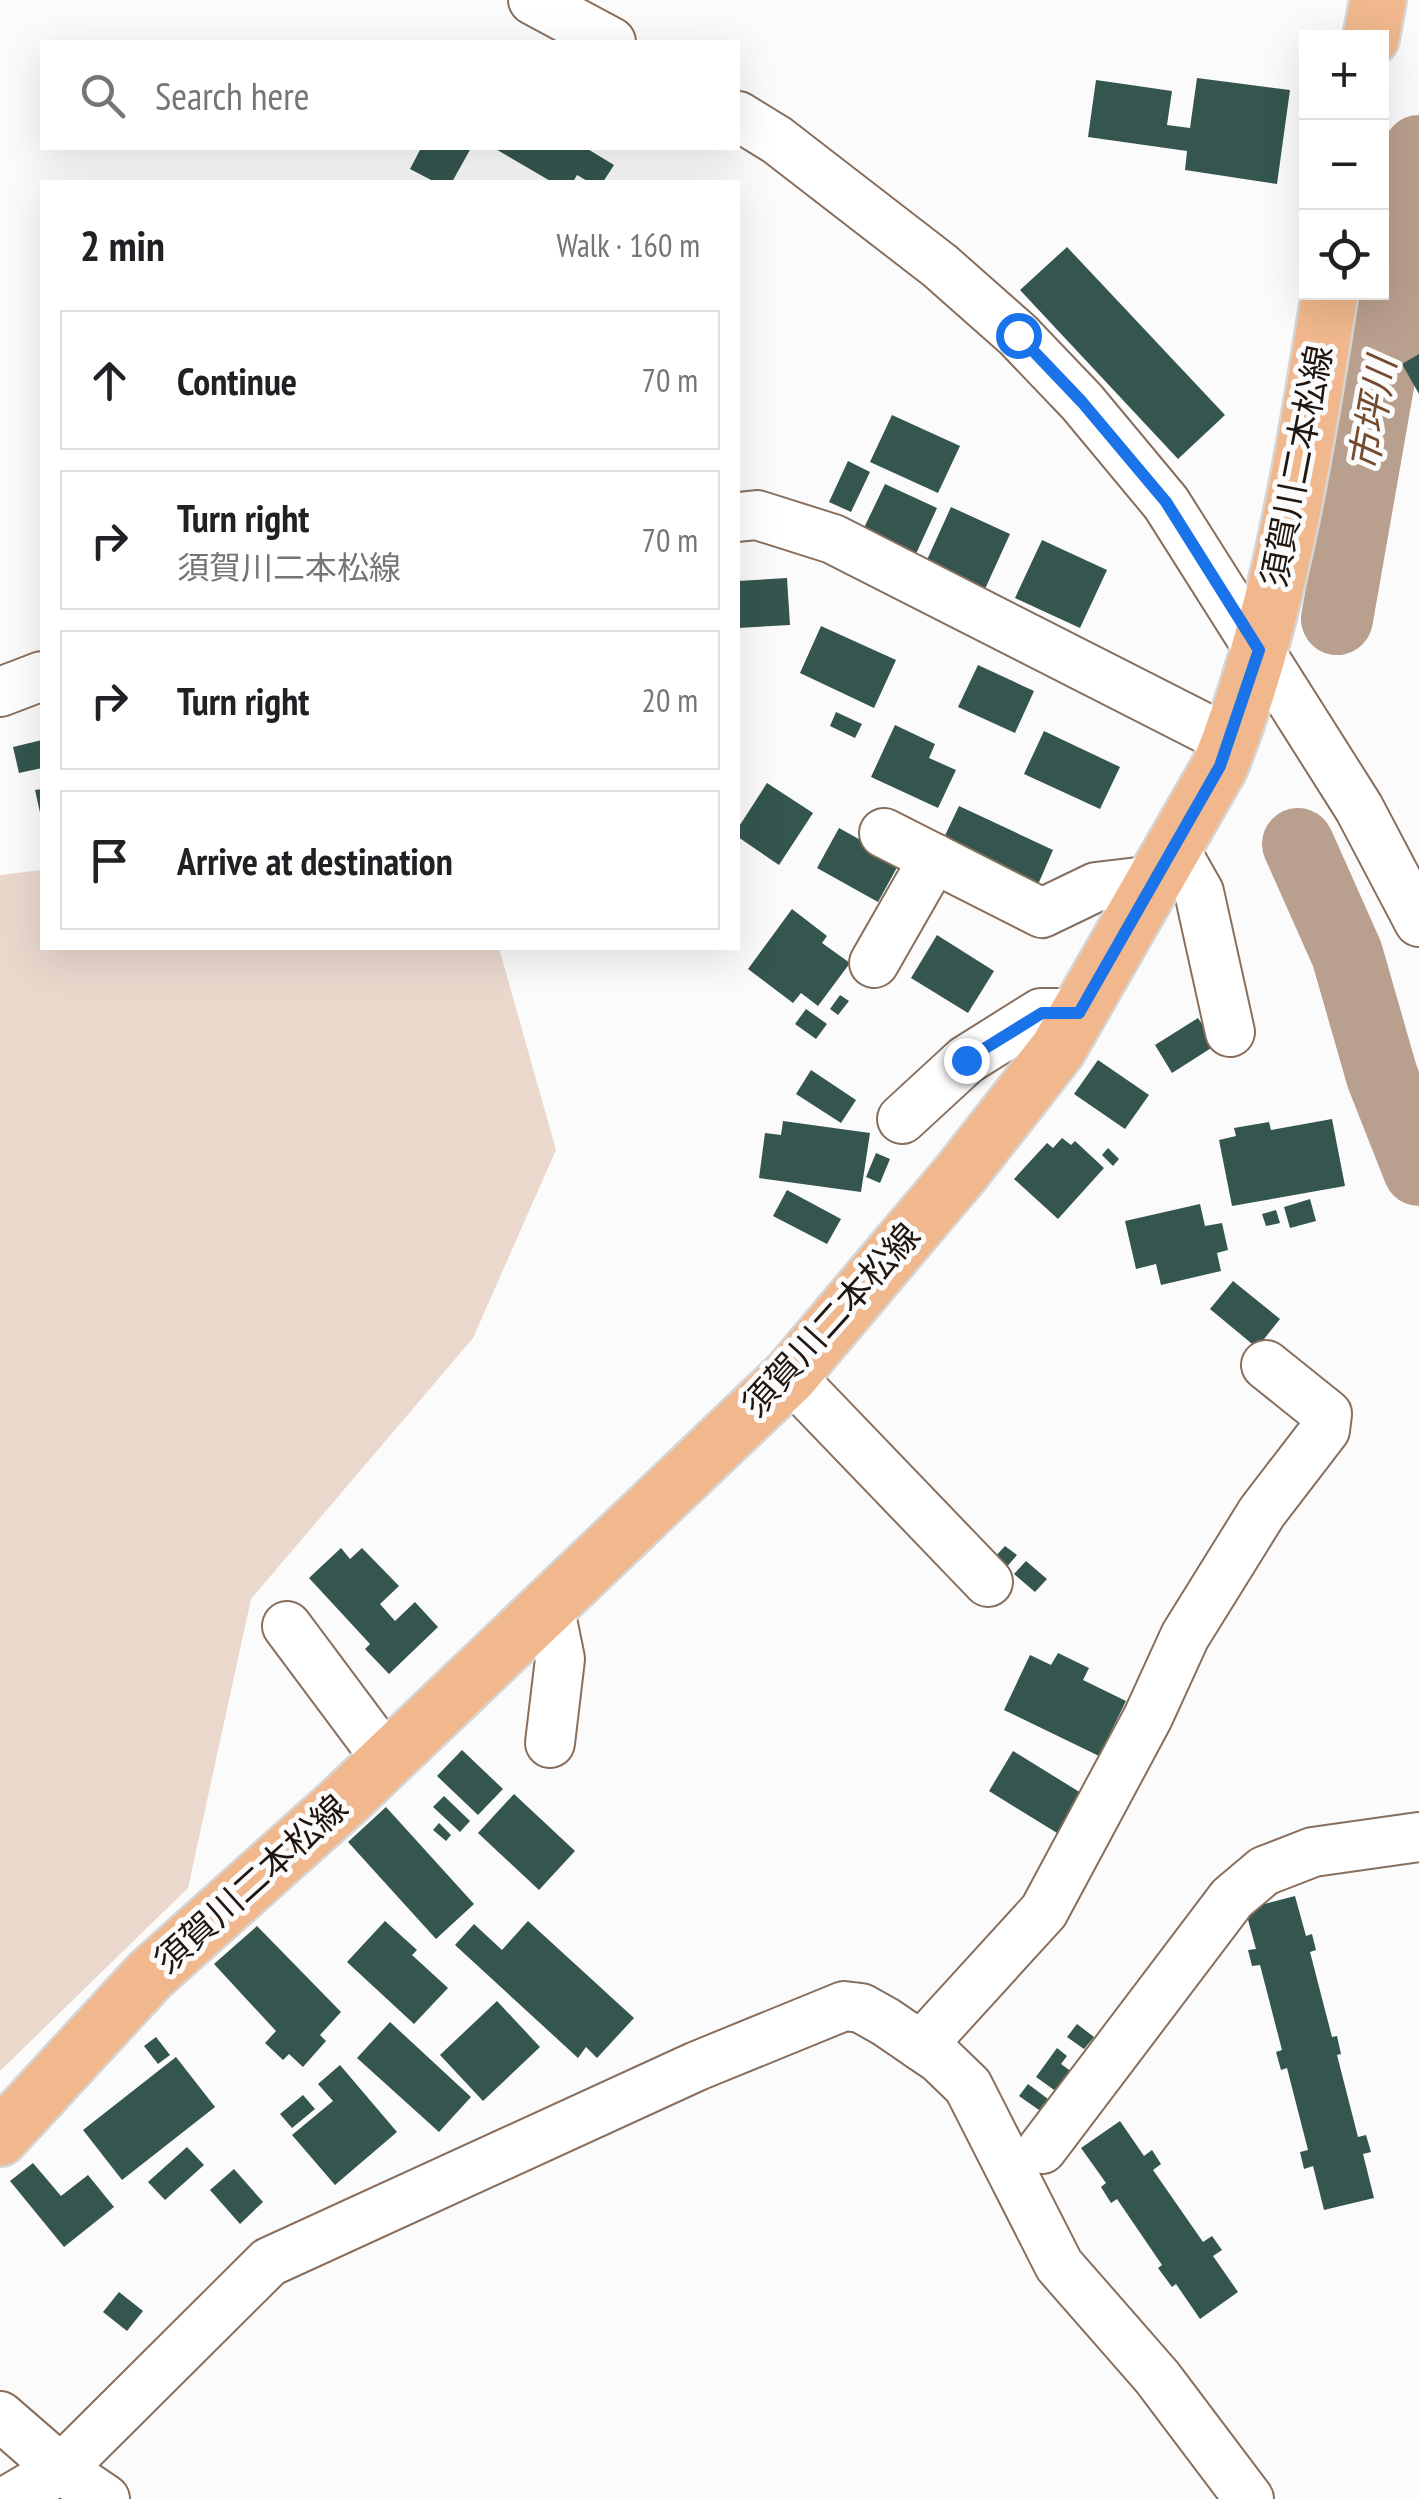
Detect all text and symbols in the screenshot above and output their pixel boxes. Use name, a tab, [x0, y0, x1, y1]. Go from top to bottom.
map controls	[1299, 30, 1389, 300]
button: +	[1299, 30, 1389, 120]
search box	[40, 40, 740, 150]
icon: search	[75, 68, 130, 123]
text: Search here	[155, 71, 309, 120]
button: −	[1299, 120, 1389, 210]
button: locate	[1299, 210, 1389, 300]
text: 2 min	[80, 218, 165, 273]
text: Walk · 160 m	[556, 224, 700, 266]
route start	[996, 313, 1042, 359]
street label: 須賀川二本松線	[1250, 341, 1342, 590]
water label: 市坪川	[1337, 349, 1406, 474]
icon: ahead	[82, 353, 137, 408]
text: Continue	[177, 356, 297, 405]
text: 70 m	[642, 359, 698, 401]
text: Turn right	[177, 493, 309, 542]
icon: right	[82, 513, 137, 568]
text: 70 m	[642, 519, 698, 561]
text: 須賀川二本松線	[177, 546, 401, 588]
icon: right	[82, 673, 137, 728]
text: Turn right	[177, 676, 309, 725]
text: 20 m	[642, 679, 698, 721]
icon: arrive	[82, 833, 137, 888]
text: Arrive at destination	[177, 836, 453, 885]
route end	[944, 1038, 990, 1084]
street label: 須賀川二本松線	[731, 1213, 929, 1426]
street label: 須賀川二本松線	[144, 1784, 357, 1982]

